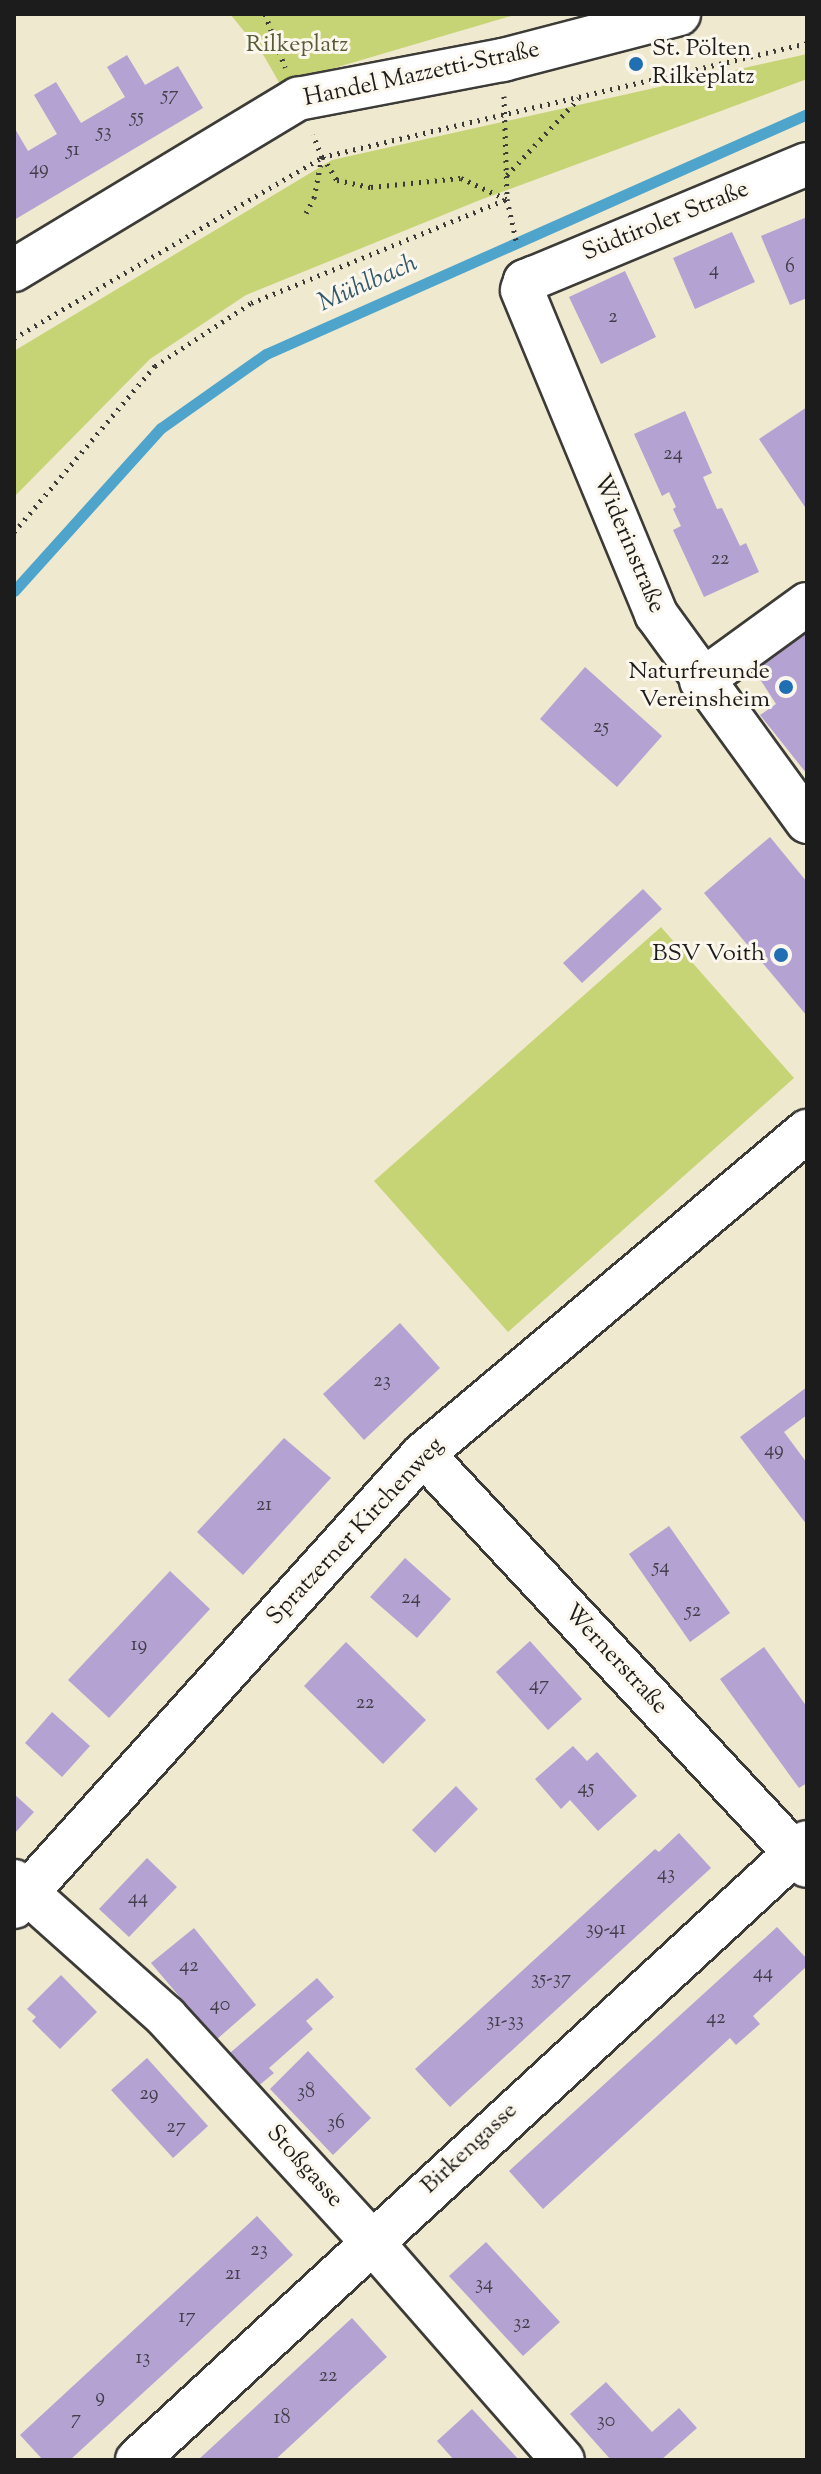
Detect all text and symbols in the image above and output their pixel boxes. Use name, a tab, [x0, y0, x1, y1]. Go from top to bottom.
park label: Rilkeplatz	[246, 32, 348, 60]
street label: Handel Mazzetti-Straße	[302, 36, 542, 114]
place label: St. Pölten Rilkeplatz	[652, 36, 755, 92]
marker: St. Pölten Rilkeplatz	[627, 55, 645, 73]
house number: 57	[162, 83, 178, 107]
house number: 55	[130, 105, 144, 129]
house number: 53	[97, 120, 111, 144]
house number: 51	[66, 138, 80, 162]
house number: 49	[29, 157, 49, 181]
street label: Südtiroler Straße	[579, 176, 753, 268]
water label: Mühlbach	[313, 248, 423, 320]
house number: 6	[785, 255, 795, 279]
house number: 4	[709, 258, 719, 282]
house number: 2	[608, 305, 618, 329]
house number: 24	[663, 442, 683, 466]
street label: Widerinstraße	[586, 470, 670, 618]
house number: 22	[711, 547, 729, 571]
place label: Naturfreunde Vereinsheim	[628, 659, 770, 715]
marker: Naturfreunde Vereinsheim	[777, 678, 795, 696]
house number: 25	[593, 715, 609, 739]
place label: BSV Voith	[652, 941, 765, 969]
marker: BSV Voith	[772, 946, 790, 964]
house number: 23	[373, 1369, 391, 1393]
street label: Spratzerner Kirchenweg	[261, 1432, 451, 1632]
house number: 49	[764, 1438, 784, 1462]
house number: 21	[256, 1493, 272, 1517]
house number: 54	[653, 1555, 669, 1579]
house number: 24	[401, 1586, 421, 1610]
street label: Wernerstraße	[557, 1599, 673, 1721]
house number: 52	[685, 1599, 701, 1623]
house number: 19	[131, 1633, 147, 1657]
house number: 47	[529, 1673, 549, 1697]
house number: 22	[356, 1691, 374, 1715]
house number: 45	[578, 1776, 594, 1800]
house number: 43	[657, 1862, 675, 1886]
house number: 44	[128, 1886, 148, 1910]
house number: 39-41	[586, 1917, 626, 1941]
house number: 42	[179, 1954, 199, 1978]
house number: 44	[753, 1961, 773, 1985]
house number: 35-37	[531, 1967, 571, 1991]
house number: 40	[210, 1993, 230, 2017]
house number: 42	[706, 2006, 726, 2030]
house number: 31-33	[486, 2009, 524, 2033]
house number: 38	[297, 2080, 315, 2104]
house number: 29	[139, 2082, 159, 2106]
street label: Birkengasse	[416, 2097, 524, 2201]
house number: 36	[327, 2111, 345, 2135]
house number: 27	[166, 2115, 186, 2139]
street label: Stoßgasse	[259, 2120, 349, 2214]
house number: 23	[250, 2238, 268, 2262]
house number: 21	[225, 2262, 241, 2286]
house number: 34	[475, 2272, 493, 2296]
house number: 17	[179, 2305, 195, 2329]
house number: 32	[513, 2311, 531, 2335]
house number: 13	[136, 2346, 150, 2370]
house number: 22	[319, 2364, 337, 2388]
house number: 9	[95, 2385, 105, 2409]
house number: 18	[274, 2406, 290, 2430]
house number: 7	[71, 2407, 81, 2431]
house number: 30	[597, 2409, 615, 2433]

